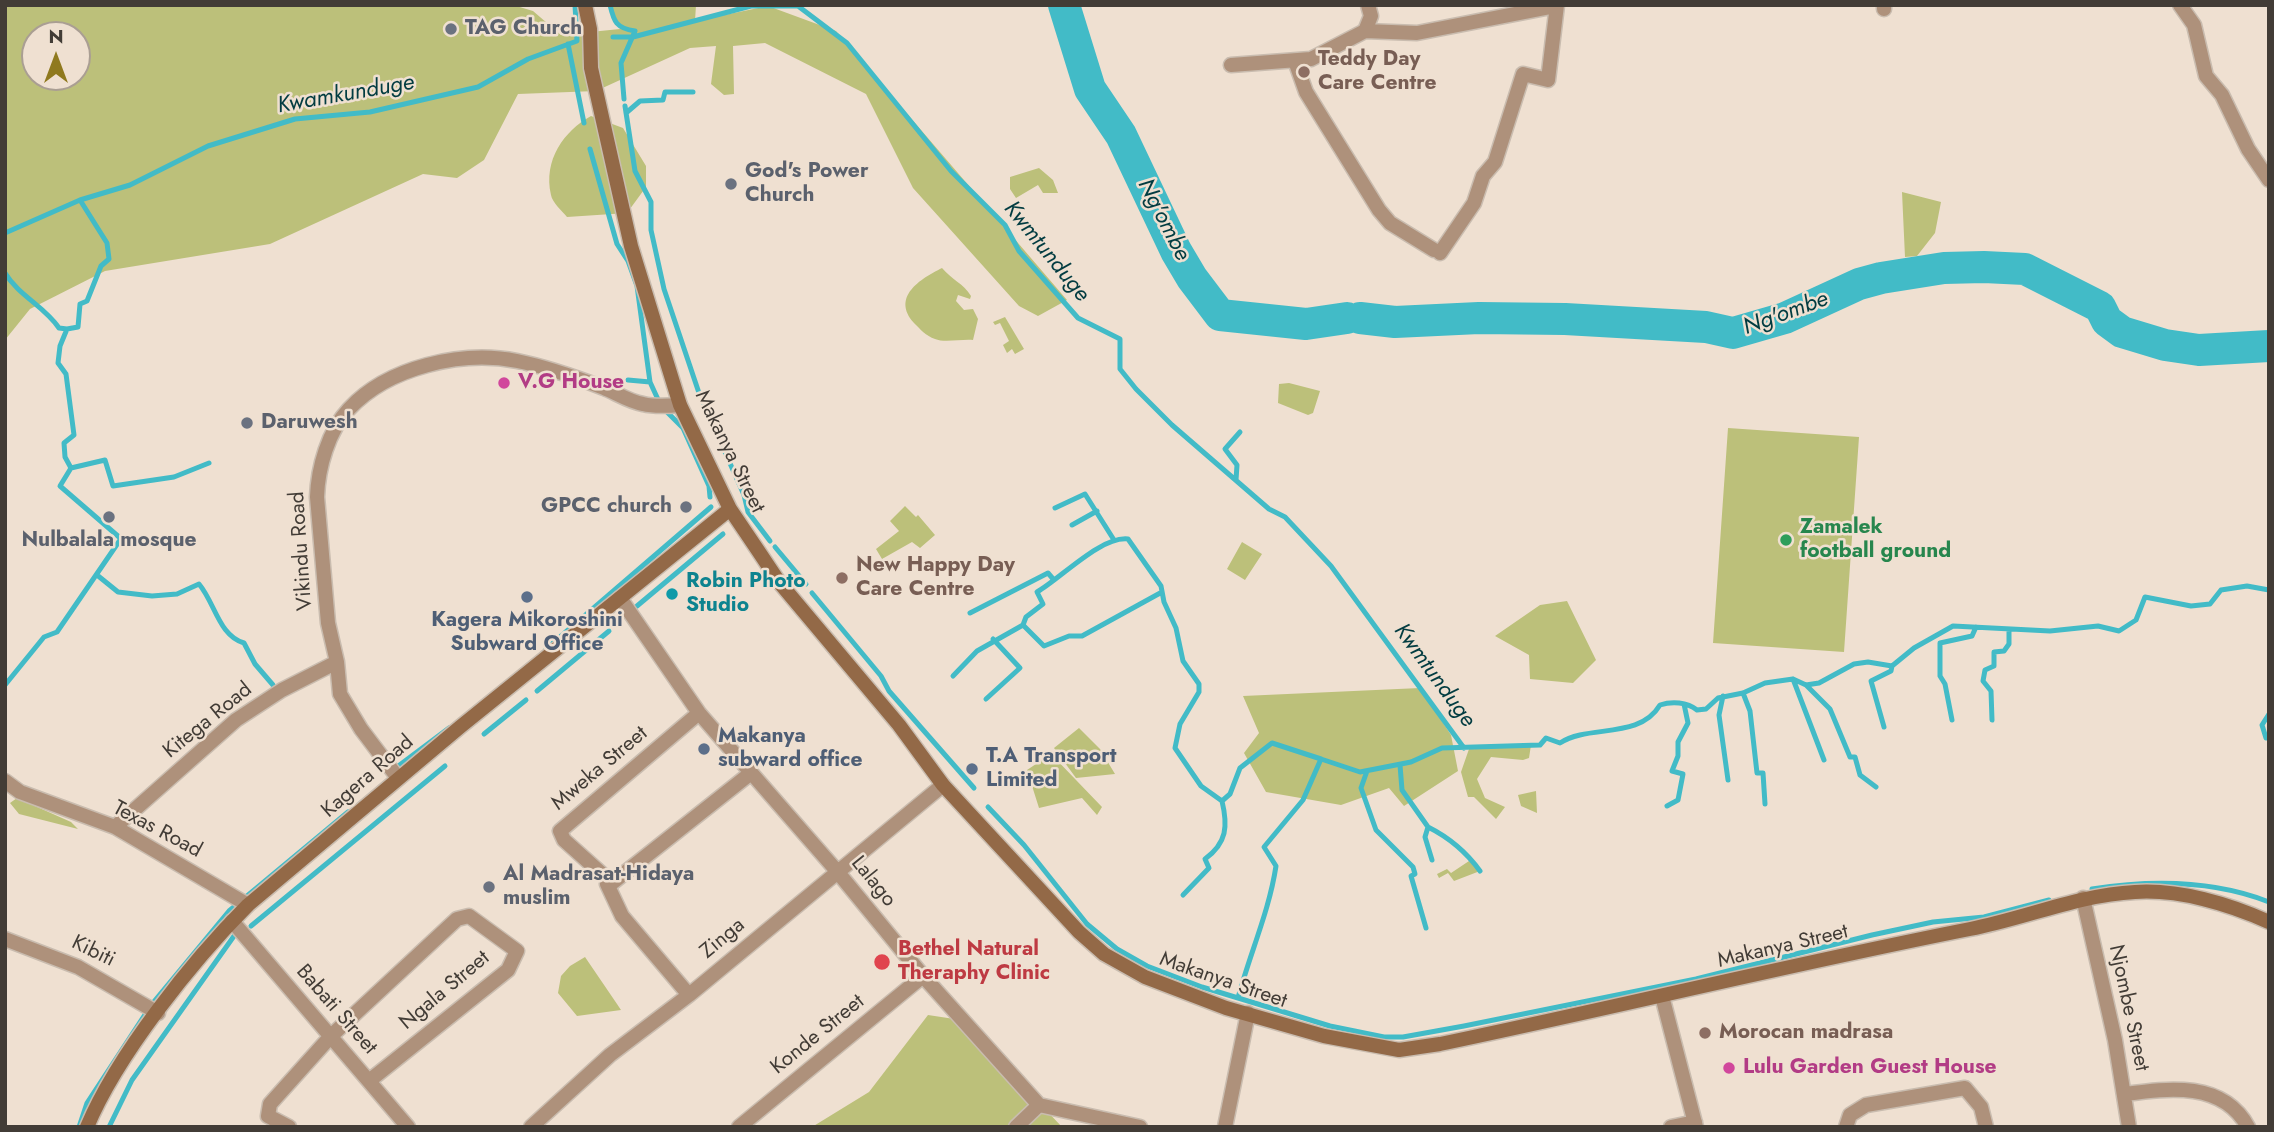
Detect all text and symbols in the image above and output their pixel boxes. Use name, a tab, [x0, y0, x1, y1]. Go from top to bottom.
place label: TAG Church	[465, 16, 582, 42]
north arrow	[21, 21, 91, 91]
marker: TAG Church	[443, 21, 459, 37]
text: N	[48, 23, 64, 50]
place label: Teddy Day Care Centre	[1318, 47, 1437, 97]
marker: Teddy Day Care Centre	[1296, 64, 1312, 80]
water label: Kwamkunduge	[275, 69, 417, 121]
place label: God's Power Church	[745, 159, 869, 209]
water label: Ng'ombe	[1131, 174, 1195, 266]
marker: God's Power Church	[723, 176, 739, 192]
water label: Kwmtunduge	[997, 196, 1095, 308]
water label: Ng'ombe	[1740, 286, 1832, 342]
place label: V.G House	[518, 370, 624, 396]
marker: V.G House	[496, 375, 512, 391]
street label: Makanya Street	[688, 387, 770, 517]
place label: Daruwesh	[261, 410, 358, 436]
marker: Daruwesh	[239, 415, 255, 431]
street label: Vikindu Road	[285, 490, 319, 612]
place label: GPCC church	[541, 494, 672, 520]
marker: GPCC church	[678, 499, 694, 515]
marker: Nulbalala mosque	[101, 509, 117, 525]
place label: Zamalek football ground	[1800, 515, 1951, 565]
place label: Nulbalala mosque	[21, 528, 197, 554]
marker: Zamalek football ground	[1778, 532, 1794, 548]
place label: New Happy Day Care Centre	[856, 553, 1015, 603]
place label: Robin Photo Studio	[686, 569, 806, 619]
marker: New Happy Day Care Centre	[834, 570, 850, 586]
marker: Robin Photo Studio	[664, 586, 680, 602]
marker: Kagera Mikoroshini Subward Office	[519, 589, 535, 605]
place label: Kagera Mikoroshini Subward Office	[431, 608, 623, 658]
water label: Kwmtunduge	[1387, 619, 1481, 733]
street label: Kitega Road	[159, 678, 257, 764]
street label: Mweka Street	[547, 722, 653, 816]
place label: Makanya subward office	[718, 724, 863, 774]
street label: Kagera Road	[317, 730, 419, 824]
marker: Makanya subward office	[696, 741, 712, 757]
place label: T.A Transport Limited	[986, 744, 1117, 794]
marker: T.A Transport Limited	[964, 761, 980, 777]
street label: Texas Road	[108, 796, 206, 864]
street label: Lalago	[845, 852, 901, 912]
place label: Al Madrasat-Hidaya muslim	[503, 862, 694, 912]
marker: Al Madrasat-Hidaya muslim	[481, 879, 497, 895]
street label: Zinga	[696, 913, 750, 965]
street label: Makanya Street	[1715, 920, 1851, 974]
street label: Kibiti	[67, 931, 119, 973]
place label: Bethel Natural Theraphy Clinic	[898, 937, 1050, 987]
street label: Njombe Street	[2102, 943, 2154, 1073]
street label: Ngala Street	[395, 946, 495, 1036]
street label: Makanya Street	[1156, 947, 1290, 1015]
marker: Bethel Natural Theraphy Clinic	[872, 952, 892, 972]
street label: Babati Street	[290, 960, 382, 1060]
street label: Konde Street	[766, 990, 870, 1080]
place label: Morocan madrasa	[1719, 1020, 1893, 1046]
marker: Morocan madrasa	[1697, 1025, 1713, 1041]
place label: Lulu Garden Guest House	[1743, 1055, 1997, 1081]
marker: Lulu Garden Guest House	[1721, 1060, 1737, 1076]

